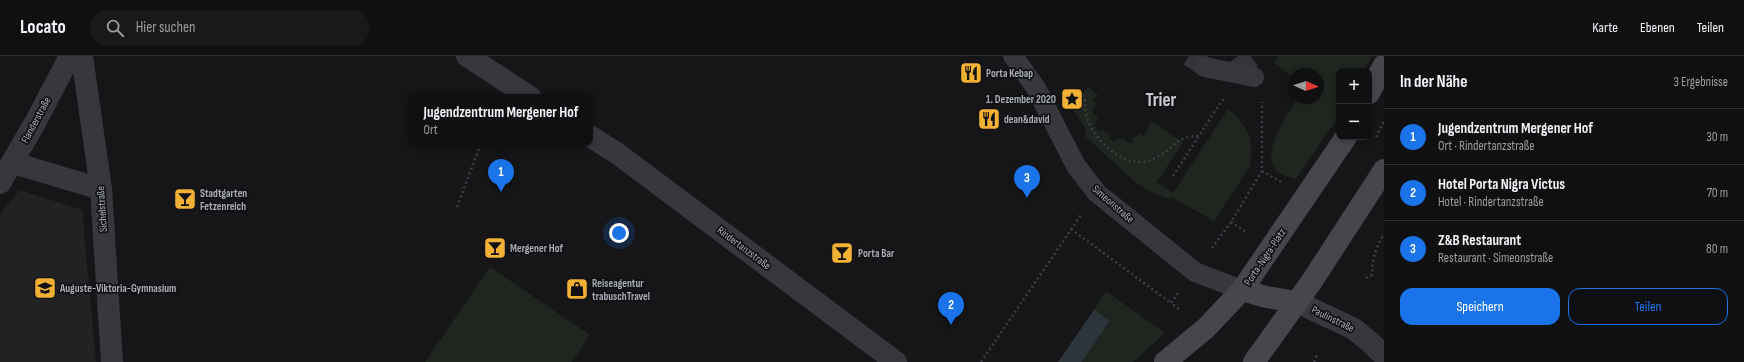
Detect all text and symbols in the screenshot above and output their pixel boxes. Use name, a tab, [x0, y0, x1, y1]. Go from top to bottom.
search box	[90, 10, 370, 46]
text: Locato	[20, 16, 66, 39]
icon: search	[104, 17, 126, 39]
text: Hier suchen	[136, 18, 195, 37]
text: Karte	[1592, 19, 1618, 36]
text: Ebenen	[1640, 19, 1675, 36]
text: Teilen	[1697, 19, 1724, 36]
restaurant icon: Porta Kebap	[958, 60, 984, 86]
place label: Porta Kebap	[986, 67, 1033, 80]
north arrow	[1288, 68, 1324, 104]
map controls	[1336, 68, 1372, 140]
button: +	[1336, 68, 1372, 104]
text: In der Nähe	[1400, 72, 1467, 92]
text: 3 Ergebnisse	[1674, 74, 1728, 90]
place icon: 1. Dezember 2020	[1059, 86, 1085, 112]
district label: Trier	[1146, 89, 1177, 112]
place label: 1. Dezember 2020	[986, 93, 1056, 106]
popup	[409, 94, 593, 146]
street label: Flanderstraße	[18, 95, 54, 145]
text: Jugendzentrum Mergener Hof	[424, 103, 578, 122]
button: −	[1336, 104, 1372, 140]
restaurant icon: dean&david	[976, 106, 1002, 132]
place label: dean&david	[1004, 113, 1050, 126]
text: Jugendzentrum Mergener Hof	[1438, 119, 1593, 138]
text: Ort	[424, 122, 438, 138]
text: 1	[1410, 129, 1416, 145]
text: 30 m	[1706, 129, 1728, 145]
text: Ort · Rindertanzstraße	[1438, 138, 1535, 154]
pin: 1	[488, 159, 514, 192]
pin: 3	[1014, 165, 1040, 198]
text: Hotel Porta Nigra Victus	[1438, 175, 1565, 194]
street label: Simeonstraße	[1089, 182, 1137, 226]
text: 2	[1410, 185, 1416, 201]
text: 70 m	[1707, 185, 1728, 201]
street label: Sichelstraße	[94, 186, 110, 232]
bar icon: Stadtgarten Fetzenreich	[172, 186, 198, 212]
place label: Stadtgarten Fetzenreich	[200, 187, 247, 213]
text: Hotel · Rindertanzstraße	[1438, 194, 1544, 210]
your location	[609, 223, 629, 243]
street label: Rindertanzstraße	[715, 224, 773, 272]
street label: Porta-Nigra-Platz	[1241, 226, 1289, 288]
text: Z&B Restaurant	[1438, 231, 1521, 250]
bar icon: Mergener Hof	[482, 235, 508, 261]
bar icon: Porta Bar	[829, 240, 855, 266]
text: 3	[1410, 241, 1416, 257]
text: 80 m	[1706, 241, 1728, 257]
place label: Mergener Hof	[510, 242, 563, 255]
place label: Porta Bar	[858, 247, 895, 260]
text: Restaurant · Simeonstraße	[1438, 250, 1553, 266]
school or university icon: Auguste-Viktoria-Gymnasium	[32, 275, 58, 301]
shop icon: Reiseagentur trabuschTravel	[564, 276, 590, 302]
place label: Reiseagentur trabuschTravel	[592, 277, 650, 303]
place label: Auguste-Viktoria-Gymnasium	[59, 282, 176, 295]
button: Speichern	[1400, 288, 1560, 325]
button: Teilen	[1568, 288, 1728, 325]
pin: 2	[938, 292, 964, 325]
street label: Paulinstraße	[1310, 303, 1356, 335]

